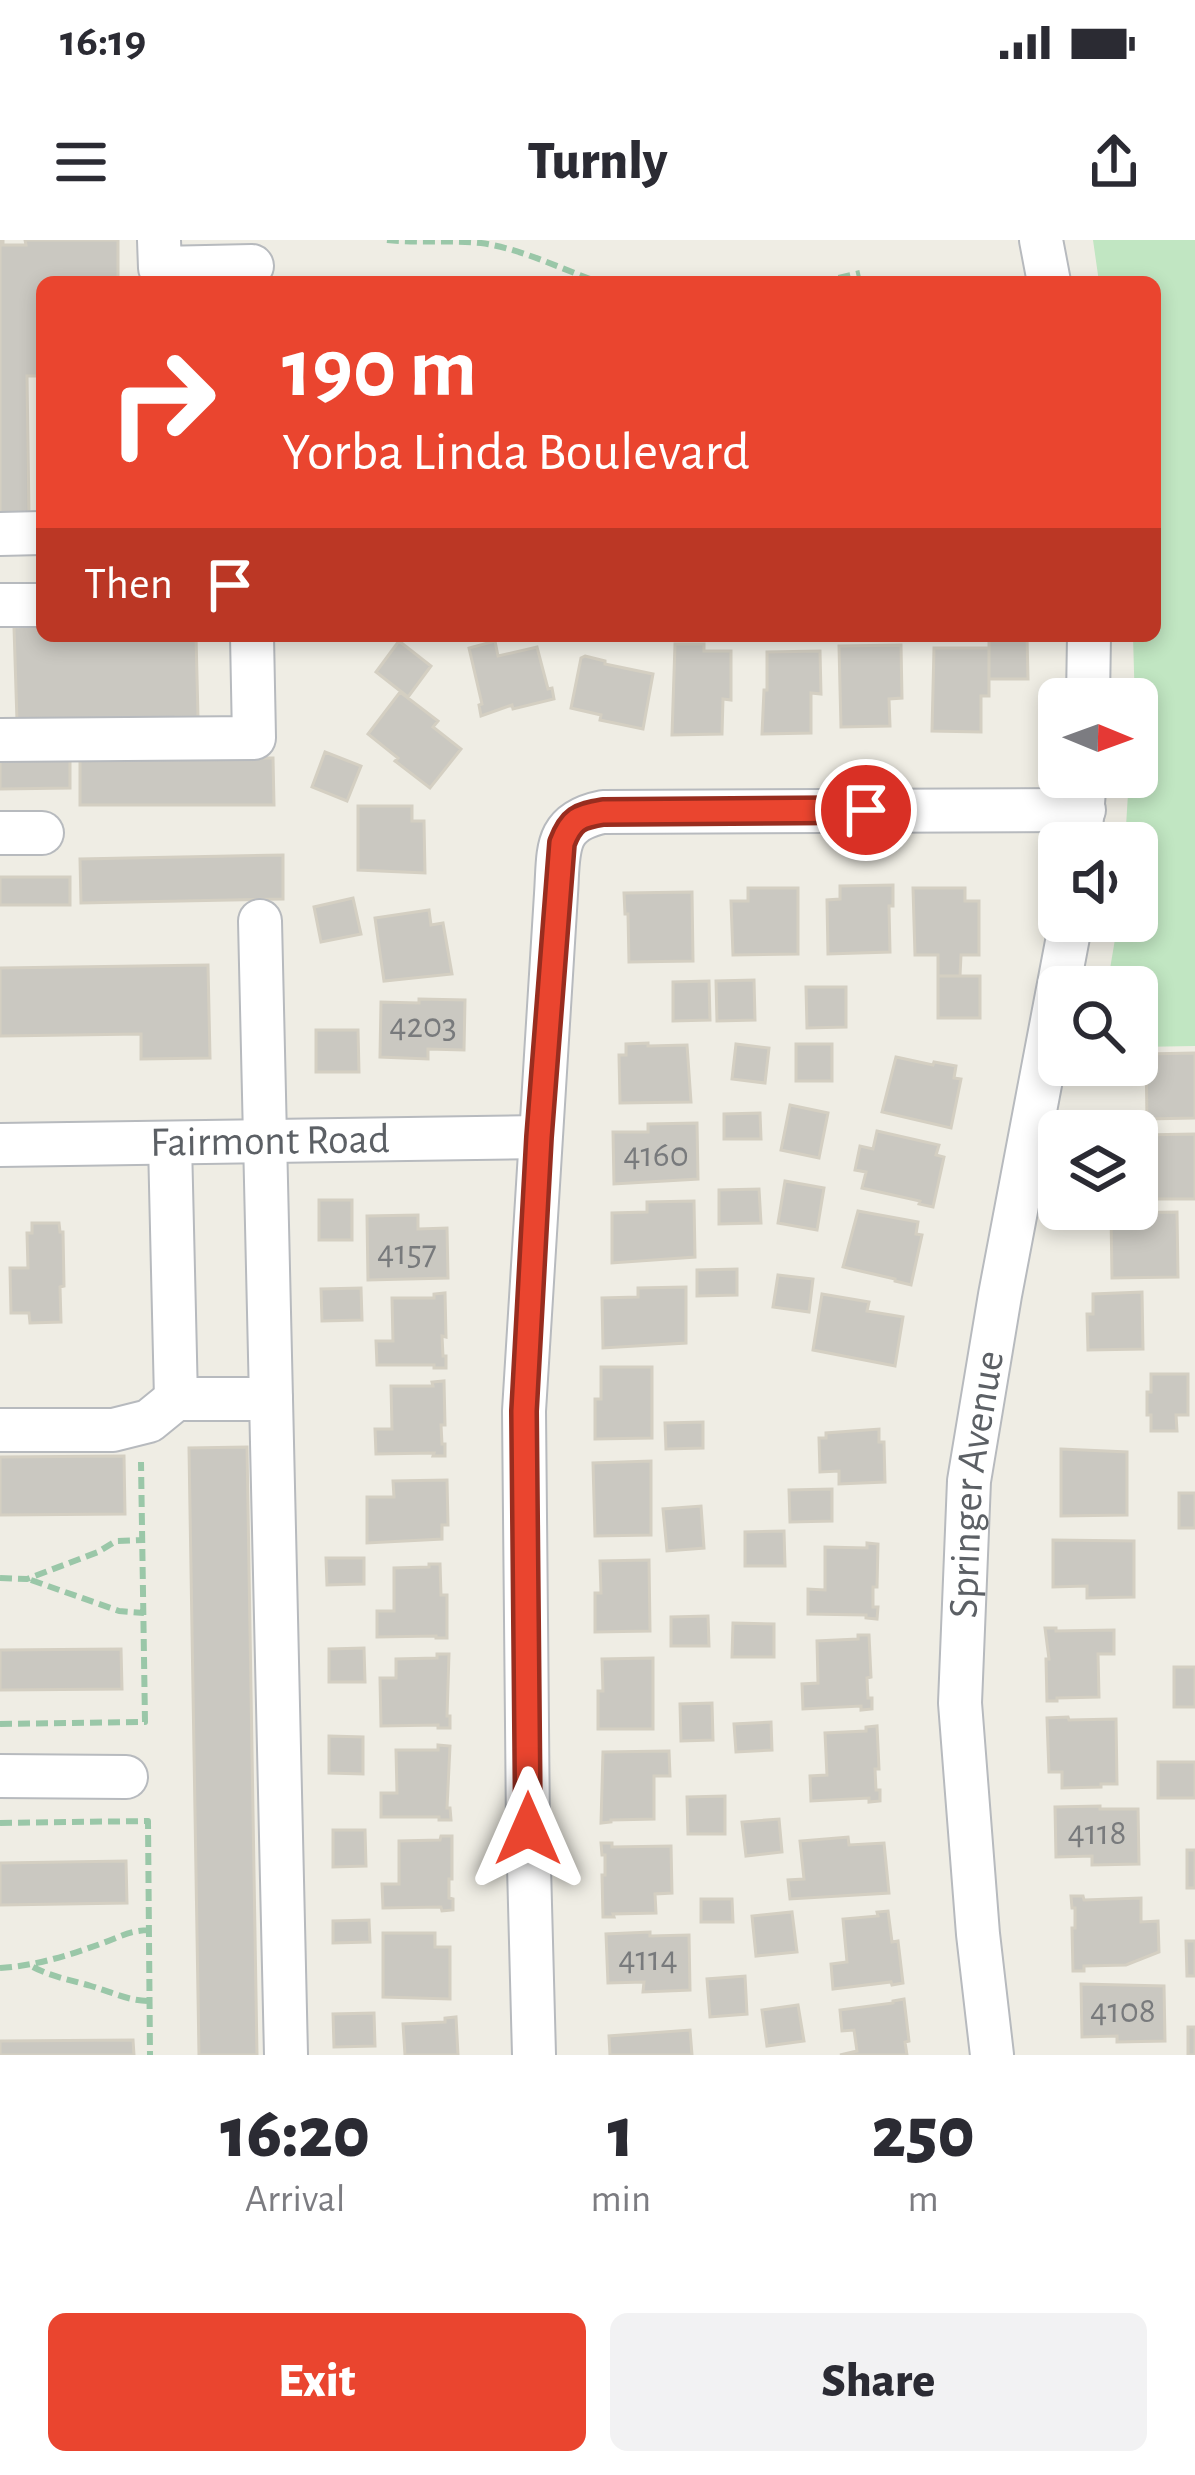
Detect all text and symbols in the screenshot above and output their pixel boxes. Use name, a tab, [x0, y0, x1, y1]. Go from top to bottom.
text: 16:19	[60, 19, 146, 64]
icon: menu	[48, 129, 114, 195]
icon: share	[1081, 129, 1147, 195]
text: Turnly	[527, 135, 668, 189]
icon: right	[84, 324, 240, 480]
text: 190 m	[282, 328, 477, 412]
text: Yorba Linda Boulevard	[282, 426, 750, 480]
icon: arrive	[197, 552, 263, 618]
text: Then	[84, 562, 173, 607]
north arrow	[1038, 678, 1158, 798]
map controls	[1038, 678, 1158, 1230]
pin	[815, 759, 917, 861]
icon: arrive	[833, 777, 899, 843]
button: sound	[1038, 822, 1158, 942]
button: search	[1038, 966, 1158, 1086]
house number: 4203	[389, 1008, 457, 1044]
button: layers	[1038, 1110, 1158, 1230]
street label: Fairmont Road	[150, 1118, 390, 1164]
house number: 4160	[623, 1137, 689, 1173]
house number: 4157	[377, 1235, 437, 1271]
street label: Springer Avenue	[942, 1347, 1011, 1619]
position arrow	[465, 1766, 591, 1892]
house number: 4118	[1067, 1815, 1127, 1851]
house number: 4114	[618, 1941, 678, 1977]
house number: 4108	[1090, 1993, 1156, 2029]
text: 16:20	[220, 2098, 370, 2170]
text: 1	[608, 2098, 634, 2170]
text: 250	[871, 2098, 975, 2170]
text: Arrival	[245, 2180, 345, 2219]
text: min	[590, 2180, 651, 2219]
text: m	[907, 2180, 939, 2219]
button: Exit	[48, 2313, 586, 2451]
button: Share	[610, 2313, 1147, 2451]

